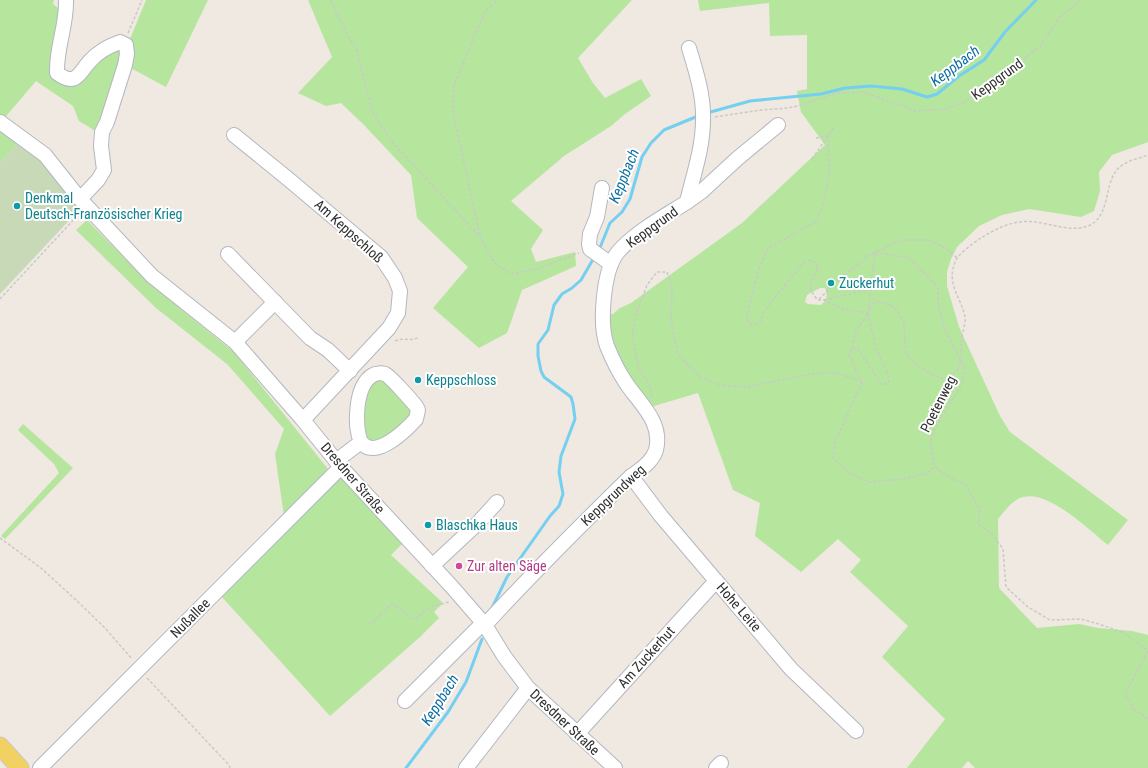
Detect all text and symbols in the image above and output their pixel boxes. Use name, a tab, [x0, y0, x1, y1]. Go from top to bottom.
water label: Keppbach	[927, 42, 983, 90]
street label: Keppgrund	[968, 55, 1026, 103]
water label: Keppbach	[605, 146, 643, 206]
place label: Denkmal Deutsch-Französischer Krieg	[25, 190, 182, 222]
street label: Am Keppschloß	[311, 196, 387, 266]
marker: Denkmal Deutsch-Französischer Krieg	[12, 201, 22, 211]
street label: Keppgrund	[623, 203, 681, 251]
place label: Zuckerhut	[839, 275, 894, 291]
marker: Zuckerhut	[826, 278, 836, 288]
place label: Keppschloss	[426, 372, 496, 388]
street label: Poetenweg	[917, 373, 959, 435]
marker: Keppschloss	[413, 375, 423, 385]
street label: Dresdner Straße	[318, 439, 388, 517]
street label: Keppgrundweg	[578, 461, 648, 529]
place label: Blaschka Haus	[436, 517, 518, 533]
marker: Blaschka Haus	[423, 520, 433, 530]
place label: Zur alten Säge	[467, 558, 547, 574]
marker: Zur alten Säge	[454, 561, 464, 571]
street label: Hohe Leite	[713, 579, 765, 635]
street label: Nußallee	[167, 595, 213, 641]
street label: Am Zuckerhut	[614, 623, 678, 691]
water label: Keppbach	[417, 671, 463, 729]
street label: Dresdner Straße	[527, 686, 603, 758]

